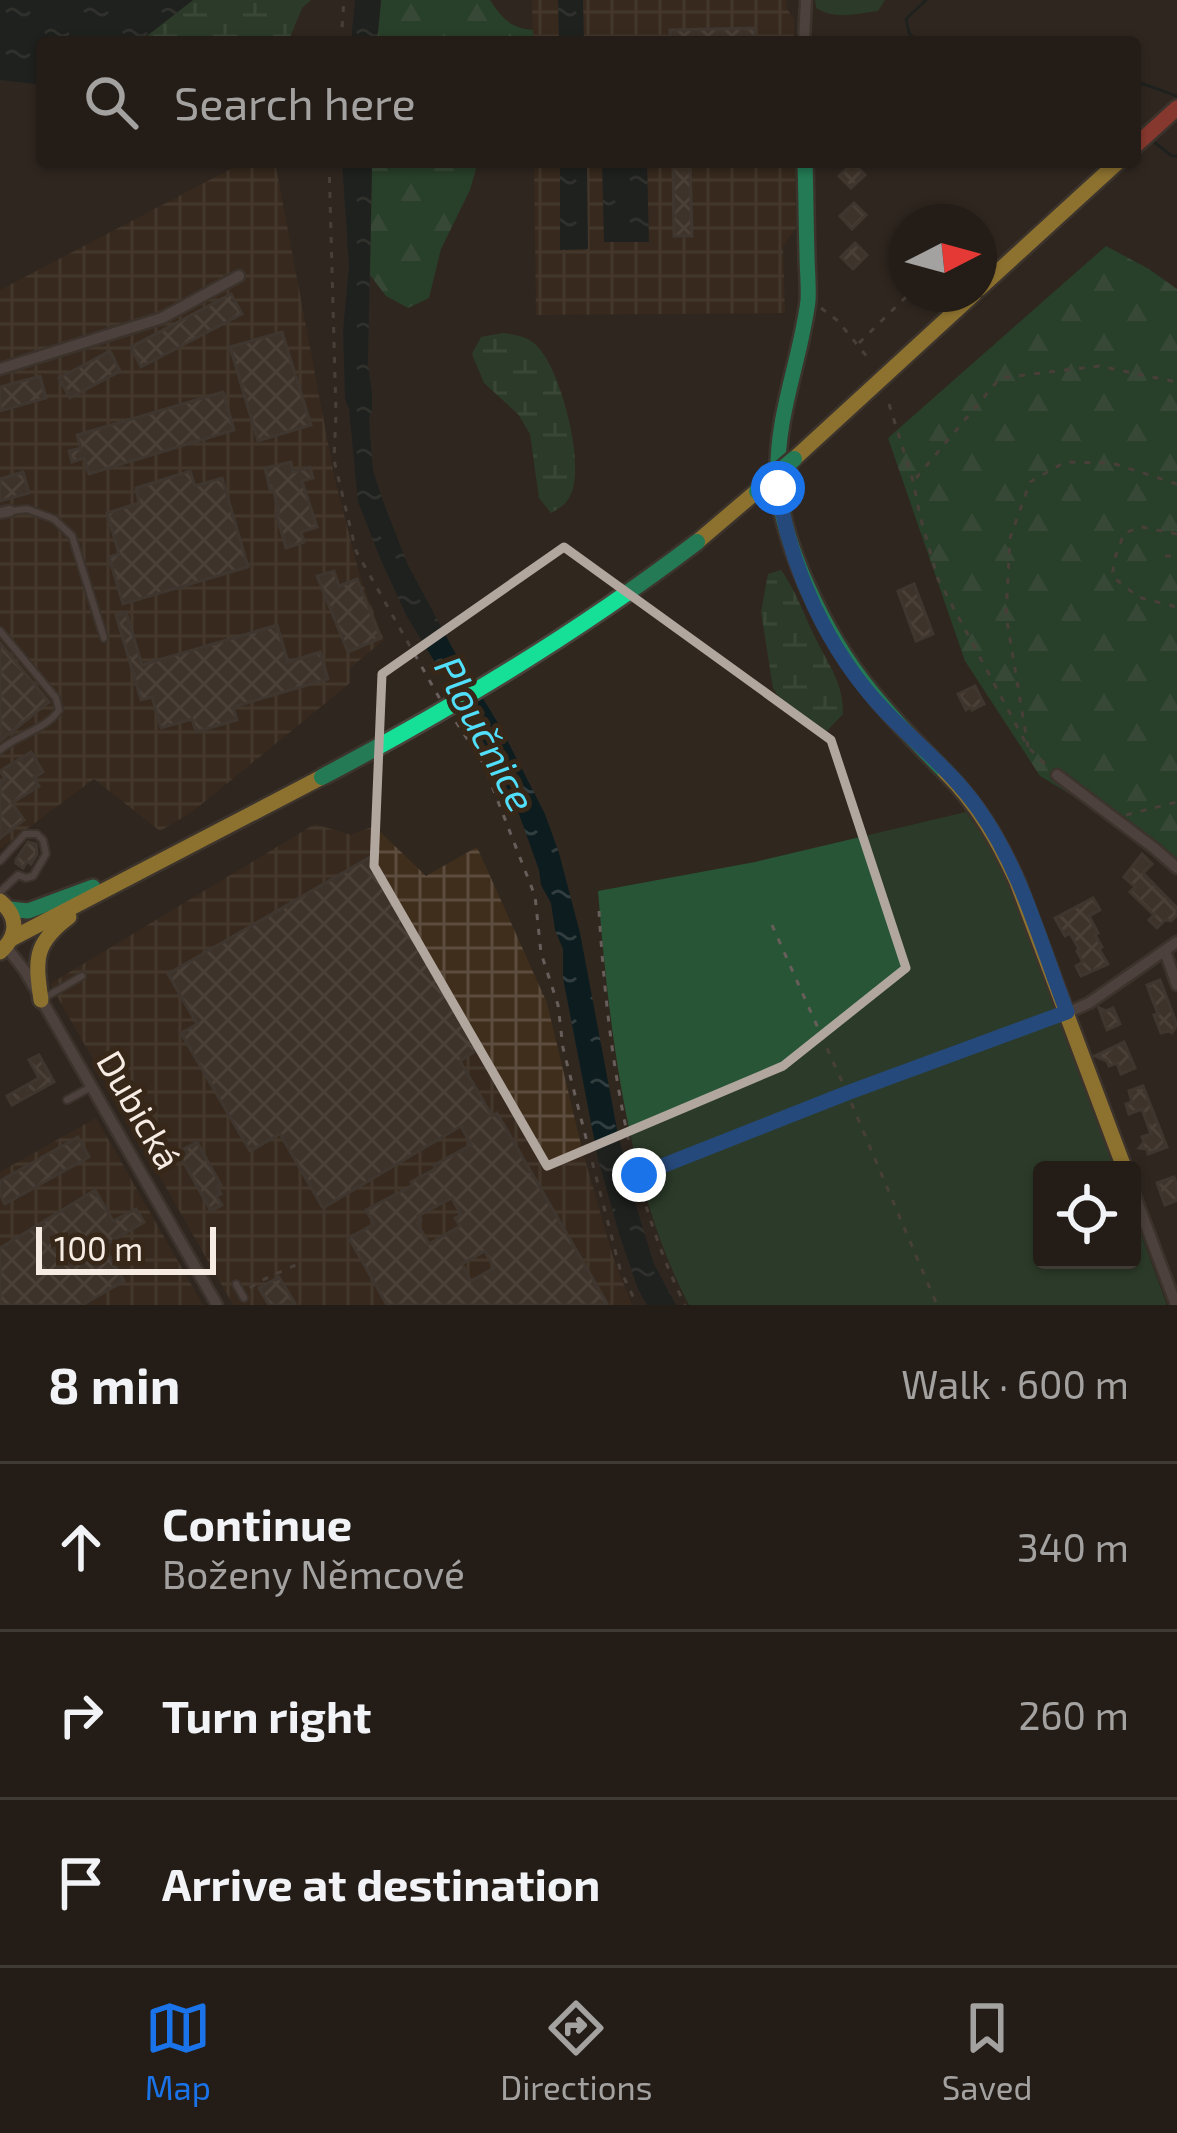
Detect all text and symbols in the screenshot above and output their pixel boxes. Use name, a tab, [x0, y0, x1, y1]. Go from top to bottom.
search box	[36, 36, 1141, 168]
icon: search	[78, 69, 144, 135]
text: Search here	[174, 75, 416, 129]
north arrow	[889, 204, 997, 312]
route start	[751, 461, 805, 515]
water label: Ploučnice	[426, 648, 547, 819]
street label: Dubická	[89, 1042, 191, 1176]
route end	[612, 1148, 666, 1202]
map controls	[1033, 1161, 1141, 1269]
button: locate	[1033, 1161, 1141, 1269]
scale bar	[36, 1221, 216, 1274]
text: 100 m	[54, 1228, 143, 1268]
text: 8 min	[48, 1353, 180, 1414]
text: Walk · 600 m	[901, 1360, 1129, 1407]
text: Continue	[162, 1496, 352, 1550]
icon: ahead	[48, 1514, 114, 1580]
text: 340 m	[1017, 1523, 1129, 1570]
text: Boženy Němcové	[162, 1550, 465, 1597]
icon: right	[48, 1682, 114, 1748]
text: Turn right	[162, 1688, 371, 1742]
text: 260 m	[1018, 1691, 1129, 1738]
icon: arrive	[48, 1850, 114, 1916]
text: Arrive at destination	[162, 1856, 600, 1910]
tab: Map	[145, 1995, 211, 2107]
tab: Directions	[500, 1995, 652, 2107]
tab: Saved	[942, 1995, 1032, 2107]

